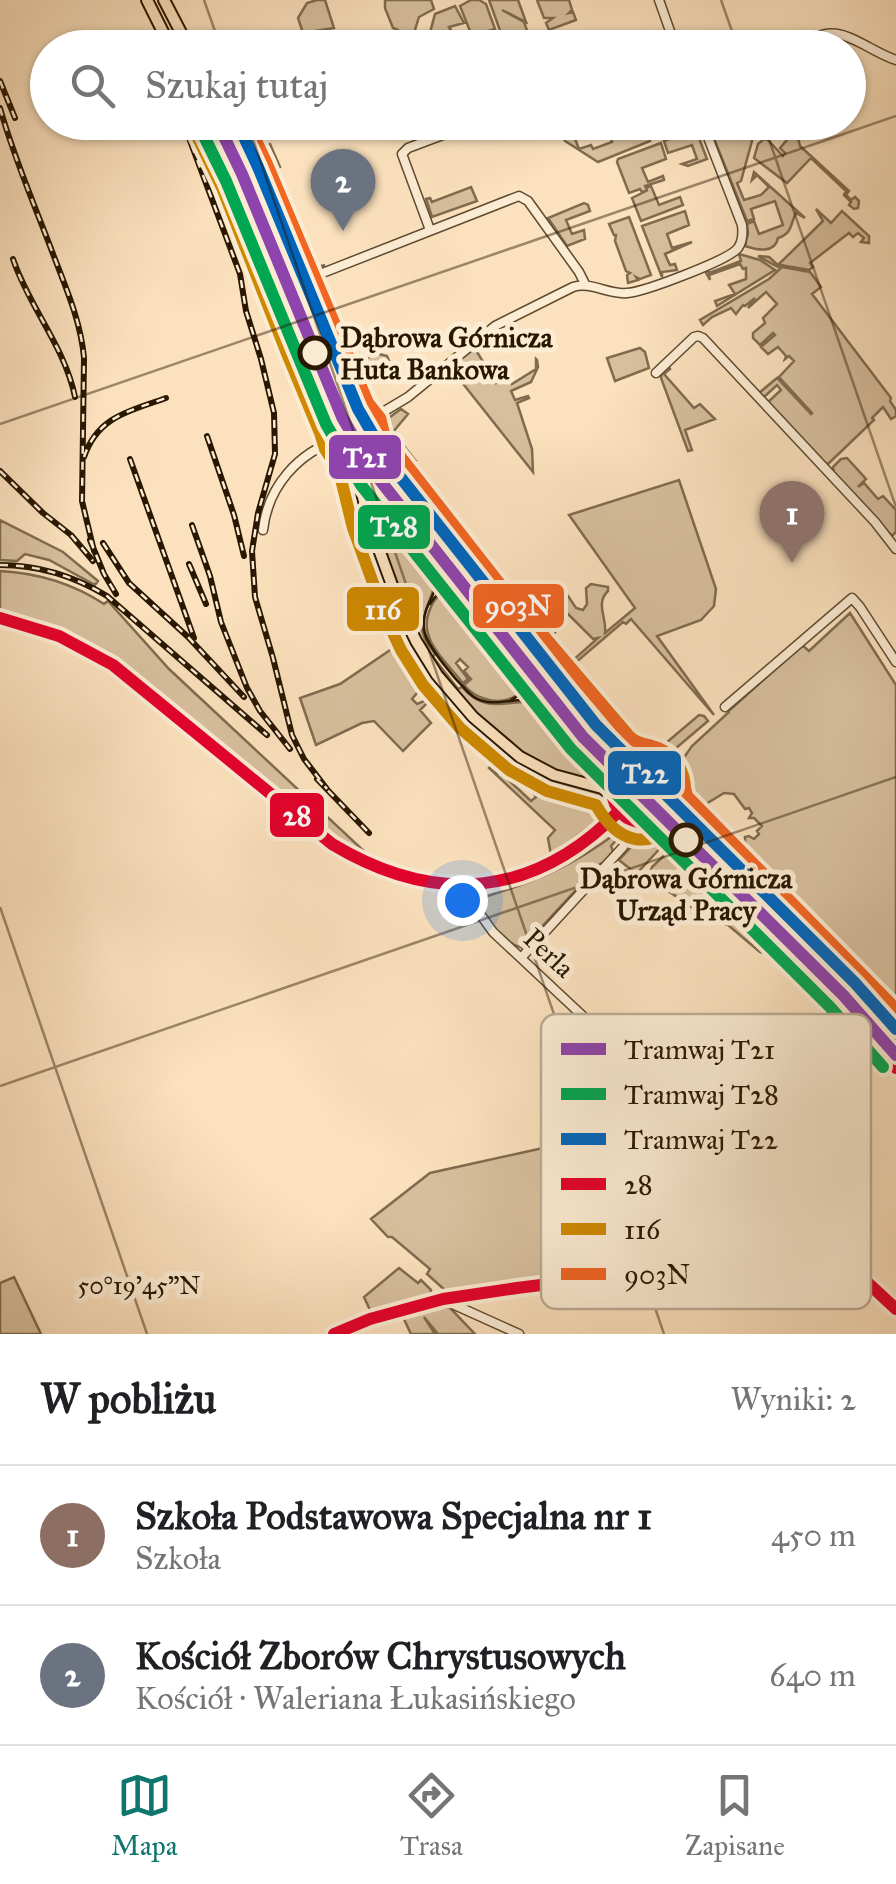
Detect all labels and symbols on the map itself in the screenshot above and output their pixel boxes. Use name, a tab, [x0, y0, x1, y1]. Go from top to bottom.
pin: 2	[310, 148, 376, 231]
place label: Dąbrowa Górnicza Huta Bankowa	[340, 320, 554, 387]
marker: Dąbrowa Górnicza Huta Bankowa	[299, 337, 331, 369]
line badge: T21	[327, 433, 403, 481]
text: T21	[343, 440, 387, 475]
pin: 1	[760, 480, 824, 563]
line badge: T28	[356, 503, 432, 551]
text: T28	[370, 509, 418, 544]
line badge: 903N	[471, 582, 566, 630]
line badge: 116	[345, 585, 421, 633]
text: 903N	[485, 588, 551, 623]
text: 116	[365, 592, 403, 627]
line badge: T22	[606, 749, 683, 797]
text: T22	[622, 756, 670, 791]
line badge: 28	[268, 791, 326, 839]
text: 28	[283, 798, 311, 833]
marker: Dąbrowa Górnicza Urząd Pracy	[670, 824, 702, 856]
place label: Dąbrowa Górnicza Urząd Pracy	[580, 861, 793, 928]
your location	[437, 875, 488, 926]
street label: Perla	[516, 921, 582, 985]
legend	[541, 1014, 871, 1309]
text: Tramwaj T21	[624, 1032, 775, 1067]
text: Tramwaj T28	[624, 1077, 779, 1112]
text: Tramwaj T22	[624, 1122, 778, 1157]
text: 28	[624, 1167, 653, 1202]
text: 116	[624, 1212, 662, 1247]
text: 903N	[624, 1257, 690, 1292]
text: 50°19'45"N	[78, 1270, 200, 1301]

